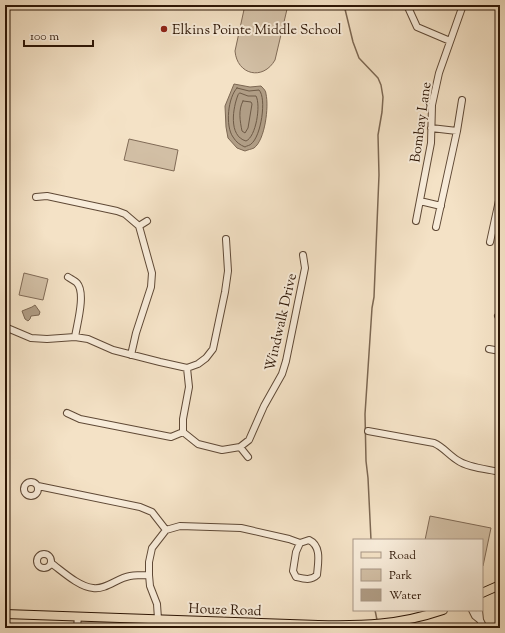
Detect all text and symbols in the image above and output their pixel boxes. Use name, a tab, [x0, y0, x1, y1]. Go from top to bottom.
place label: Elkins Pointe Middle School	[172, 21, 342, 41]
scale bar	[24, 22, 93, 48]
marker: Elkins Pointe Middle School	[159, 24, 169, 34]
text: 100 m	[30, 28, 59, 46]
street label: Bombay Lane	[406, 81, 438, 164]
street label: Windwalk Drive	[261, 272, 303, 373]
legend	[353, 539, 483, 611]
text: Road	[389, 547, 416, 565]
text: Park	[389, 567, 412, 585]
text: Water	[389, 587, 422, 605]
street label: Houze Road	[188, 600, 262, 622]

